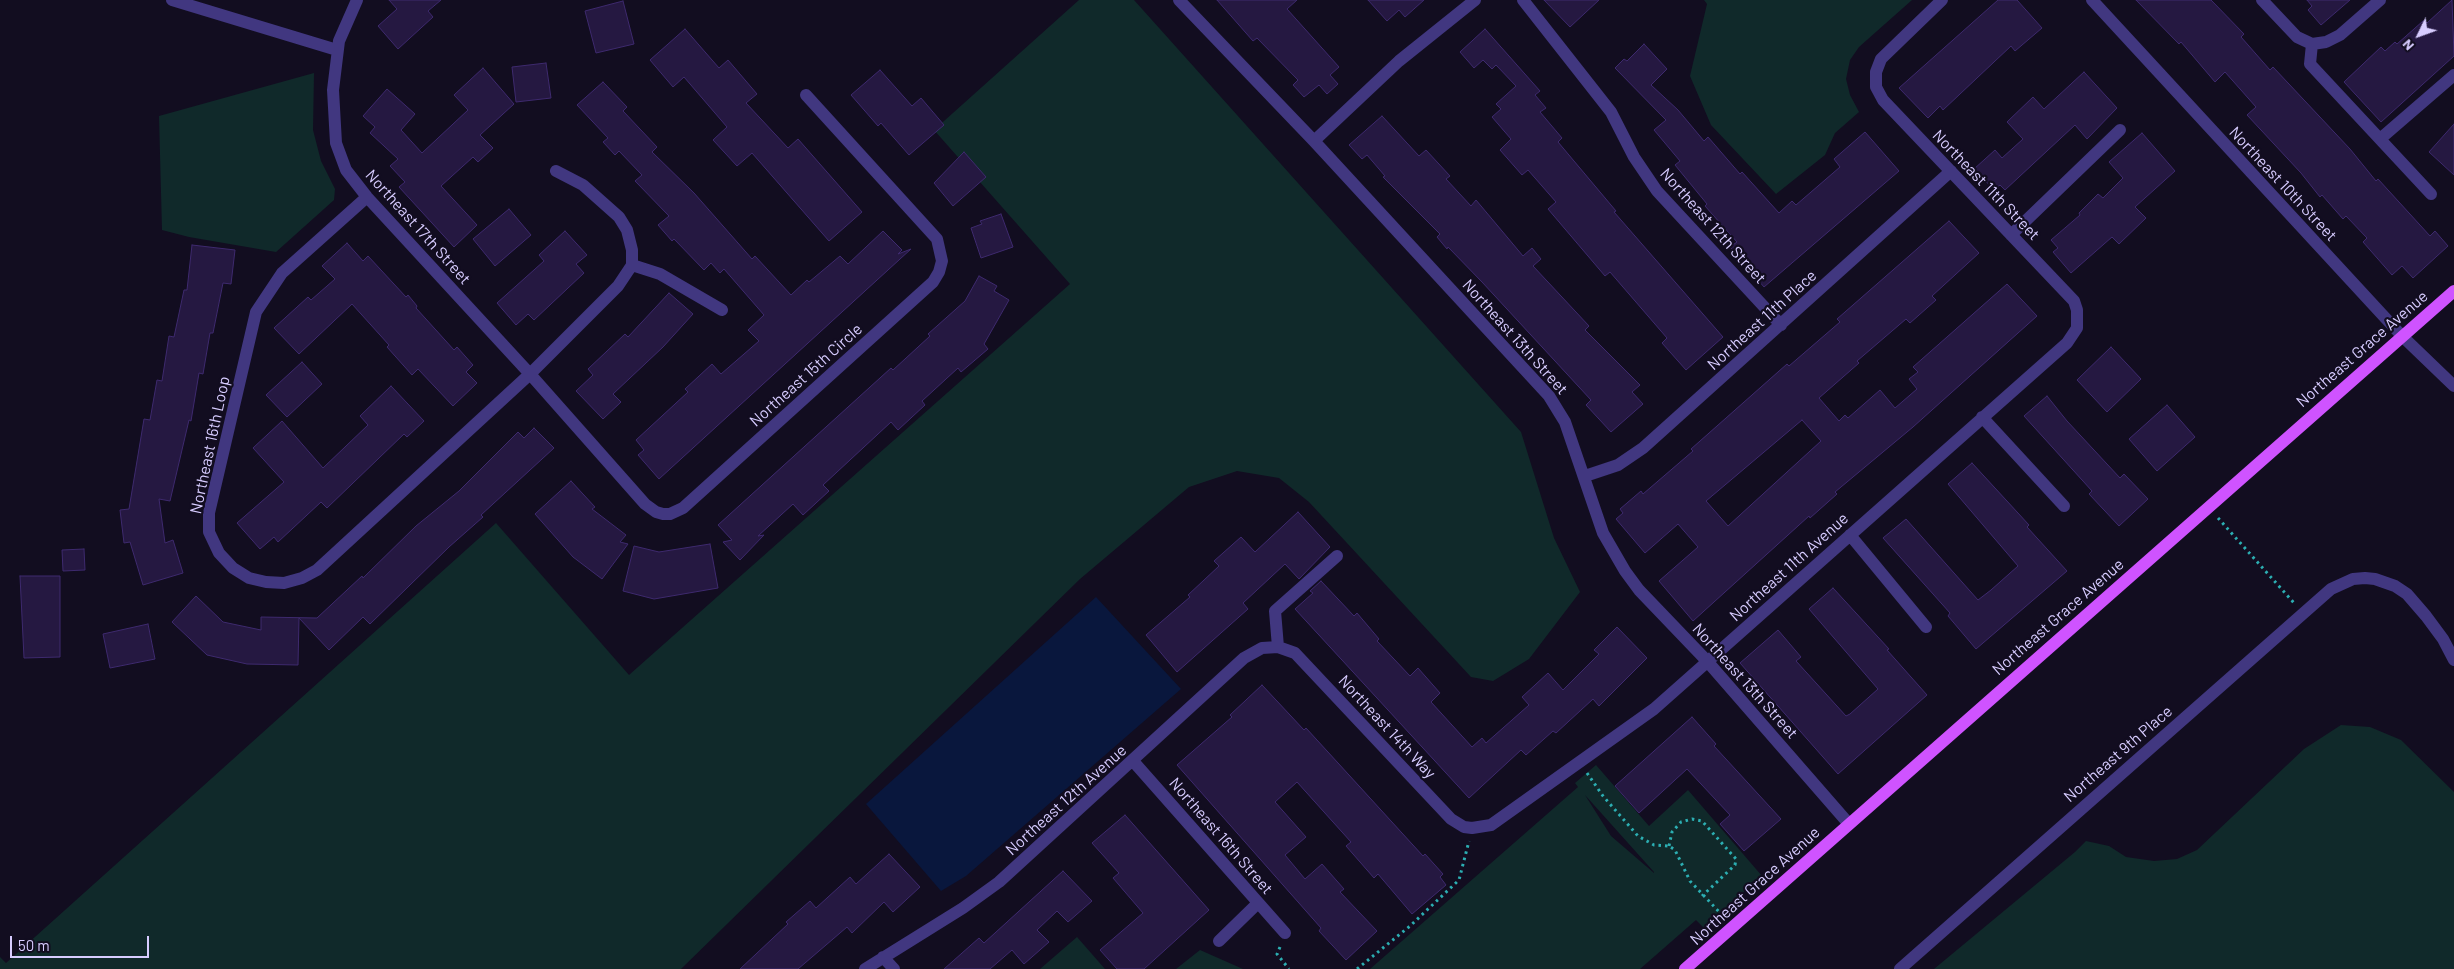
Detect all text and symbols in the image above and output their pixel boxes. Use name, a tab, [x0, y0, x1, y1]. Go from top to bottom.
north arrow	[2394, 10, 2444, 60]
text: N	[2398, 36, 2417, 55]
street label: Northeast 10th Street	[2225, 123, 2341, 245]
street label: Northeast 11th Street	[1928, 126, 2044, 244]
street label: Northeast 12th Street	[1656, 164, 1770, 288]
street label: Northeast 17th Street	[361, 166, 475, 288]
street label: Northeast 11th Place	[1703, 266, 1821, 374]
street label: Northeast 13th Street	[1458, 275, 1572, 399]
street label: Northeast Grace Avenue	[2292, 287, 2432, 411]
street label: Northeast 15th Circle	[746, 319, 866, 431]
street label: Northeast 16th Loop	[186, 374, 234, 516]
street label: Northeast 11th Avenue	[1726, 509, 1852, 625]
street label: Northeast Grace Avenue	[1988, 555, 2128, 679]
street label: Northeast 13th Street	[1688, 619, 1802, 743]
street label: Northeast 14th Way	[1334, 671, 1440, 783]
street label: Northeast 9th Place	[2060, 702, 2176, 806]
street label: Northeast 12th Avenue	[1002, 741, 1130, 859]
street label: Northeast 16th Street	[1165, 774, 1277, 898]
street label: Northeast Grace Avenue	[1686, 823, 1824, 949]
scale bar	[12, 926, 151, 958]
text: 50 m	[18, 936, 50, 954]

